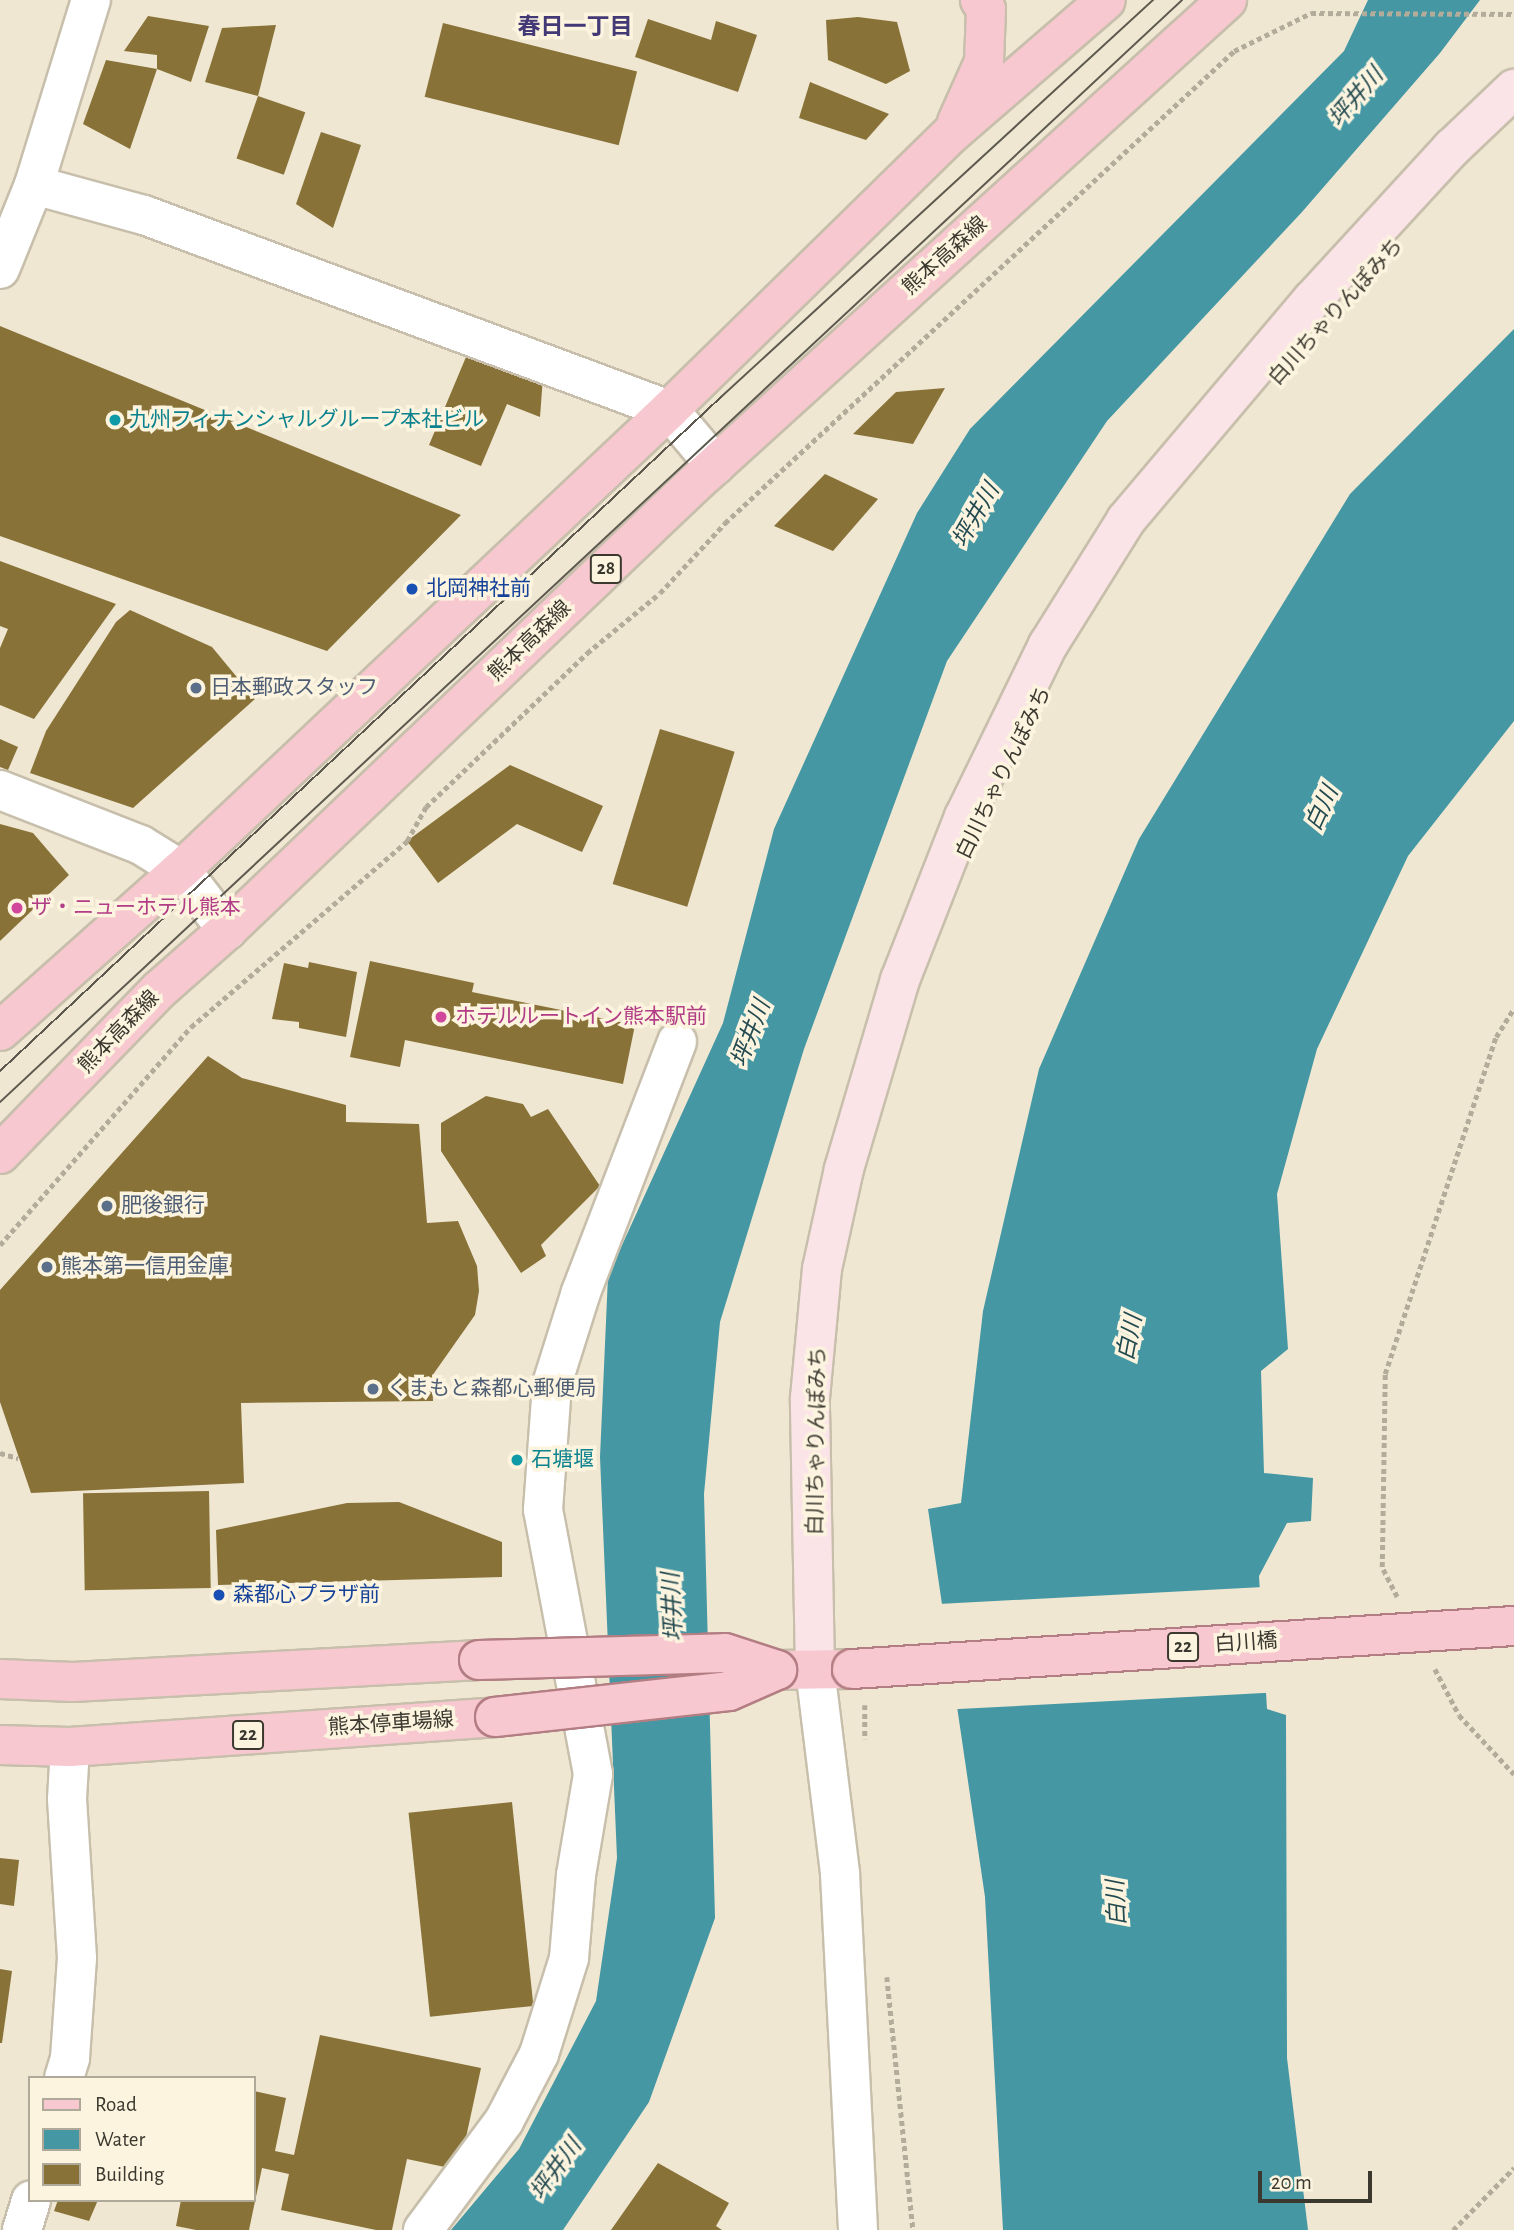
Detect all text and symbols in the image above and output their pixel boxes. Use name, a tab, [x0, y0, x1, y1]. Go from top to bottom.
district label: 春日一丁目	[518, 14, 632, 42]
water label: 坪井川	[1324, 63, 1390, 133]
street label: 熊本高森線	[898, 212, 992, 300]
street label: 白川ちゃりんぽみち	[1263, 233, 1409, 391]
place label: 九州フィナンシャルグループ本社ビル	[129, 407, 486, 433]
marker: 九州フィナンシャルグループ本社ビル	[107, 412, 123, 428]
water label: 坪井川	[948, 479, 1006, 553]
road number: 28	[588, 554, 624, 584]
place label: 北岡神社前	[426, 576, 531, 602]
marker: 北岡神社前	[404, 581, 420, 597]
street label: 熊本高森線	[483, 595, 577, 687]
place label: 日本郵政スタッフ	[210, 675, 378, 701]
marker: 日本郵政スタッフ	[188, 680, 204, 696]
street label: 白川ちゃりんぽみち	[951, 683, 1057, 863]
water label: 白川	[1301, 782, 1345, 836]
place label: ザ・ニューホテル熊本	[31, 895, 241, 921]
marker: ザ・ニューホテル熊本	[9, 900, 25, 916]
street label: 熊本高森線	[73, 985, 165, 1079]
water label: 坪井川	[727, 997, 777, 1071]
place label: ホテルルートイン熊本駅前	[455, 1004, 707, 1030]
marker: ホテルルートイン熊本駅前	[433, 1009, 449, 1025]
place label: 肥後銀行	[121, 1193, 205, 1219]
marker: 肥後銀行	[99, 1198, 115, 1214]
place label: 熊本第一信用金庫	[61, 1254, 229, 1280]
marker: 熊本第一信用金庫	[39, 1259, 55, 1275]
water label: 白川	[1113, 1313, 1149, 1363]
street label: 白川ちゃりんぽみち	[803, 1346, 831, 1536]
place label: くまもと森都心郵便局	[387, 1376, 597, 1402]
marker: くまもと森都心郵便局	[365, 1381, 381, 1397]
place label: 石塘堰	[531, 1447, 594, 1473]
marker: 石塘堰	[509, 1452, 525, 1468]
water label: 坪井川	[658, 1572, 690, 1642]
place label: 森都心プラザ前	[233, 1582, 380, 1608]
marker: 森都心プラザ前	[211, 1587, 227, 1603]
street label: 白川橋	[1214, 1628, 1278, 1658]
road number: 22	[1166, 1632, 1200, 1662]
street label: 熊本停車場線	[327, 1707, 455, 1741]
road number: 22	[230, 1720, 266, 1750]
water label: 白川	[1103, 1879, 1133, 1927]
legend	[28, 2076, 256, 2202]
text: Road	[95, 2094, 137, 2115]
text: Water	[95, 2129, 145, 2150]
water label: 坪井川	[526, 2134, 588, 2206]
scale bar	[1262, 2156, 1376, 2200]
text: Building	[95, 2164, 164, 2185]
text: 20 m	[1271, 2172, 1312, 2193]

